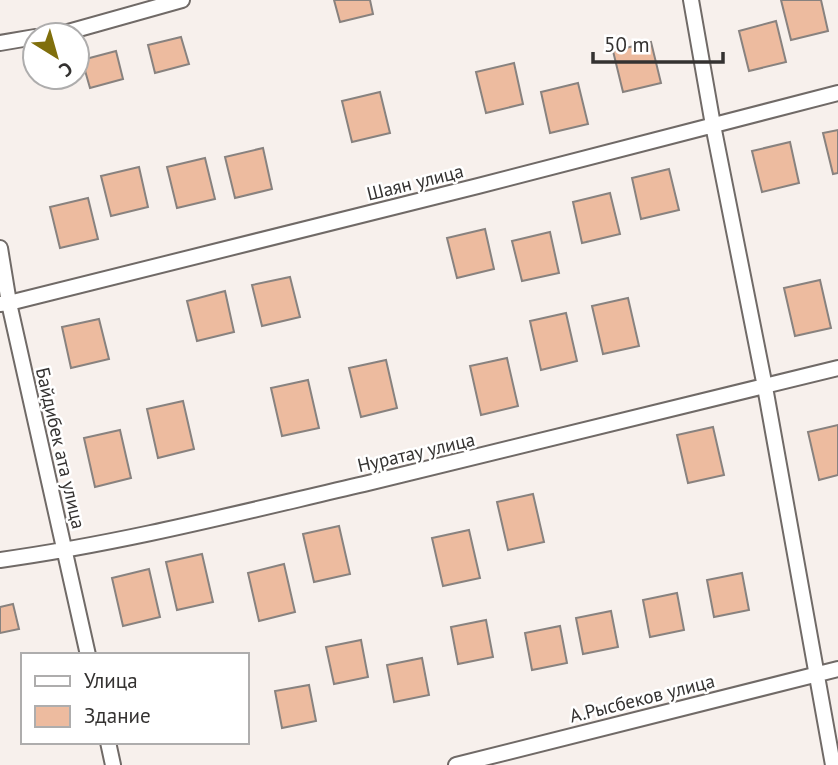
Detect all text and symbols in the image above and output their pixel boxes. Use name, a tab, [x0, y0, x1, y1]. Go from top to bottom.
north arrow	[21, 21, 91, 91]
scale bar	[593, 21, 722, 65]
text: 50 m	[604, 31, 650, 58]
text: С	[54, 57, 78, 83]
street label: Шаян улица	[364, 158, 466, 206]
street label: Байдибек ата улица	[31, 365, 91, 531]
street label: Нуратау улица	[355, 427, 477, 477]
legend	[21, 653, 248, 744]
text: Улица	[84, 667, 138, 694]
street label: А.Рысбеков улица	[567, 668, 717, 728]
text: Здание	[84, 702, 151, 729]

